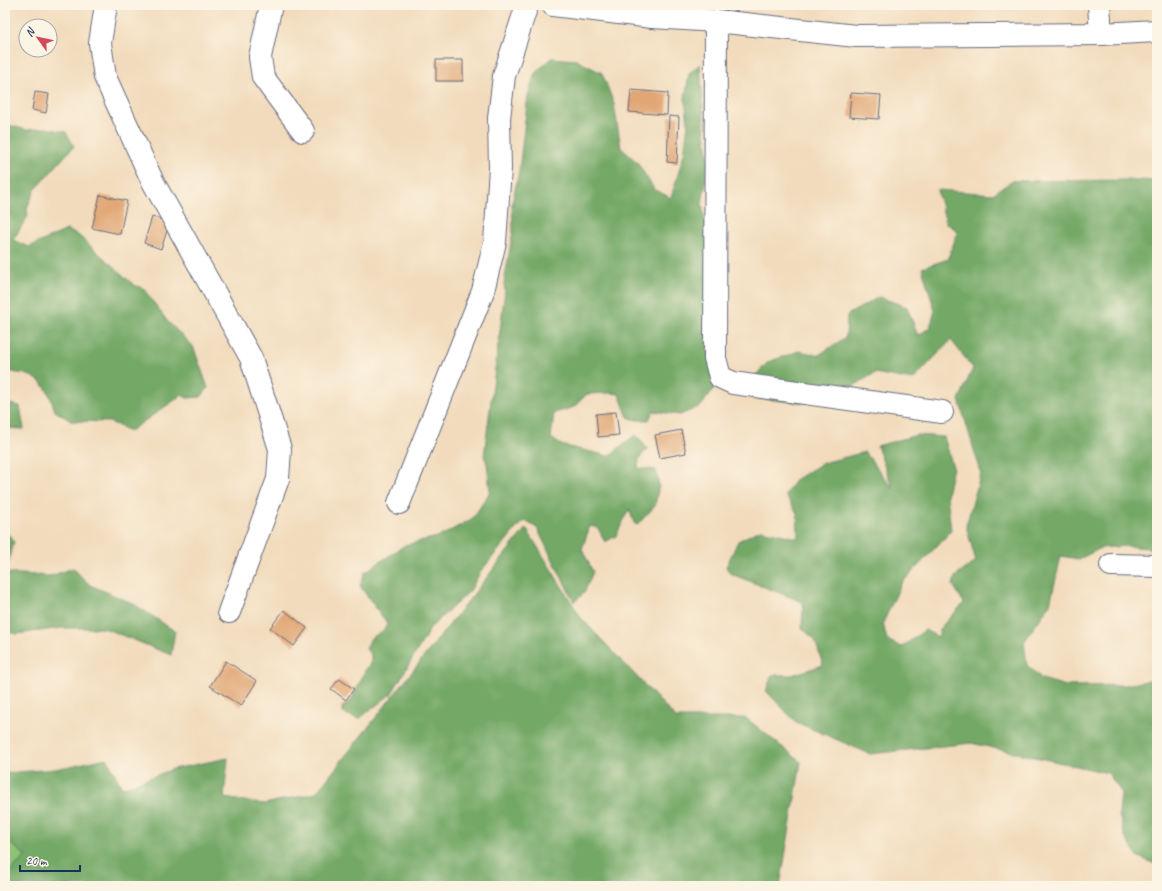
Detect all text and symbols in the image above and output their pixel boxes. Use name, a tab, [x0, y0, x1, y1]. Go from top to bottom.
north arrow	[18, 18, 58, 58]
text: N	[22, 24, 39, 39]
scale bar	[20, 847, 80, 873]
text: 20 m	[26, 853, 48, 869]

